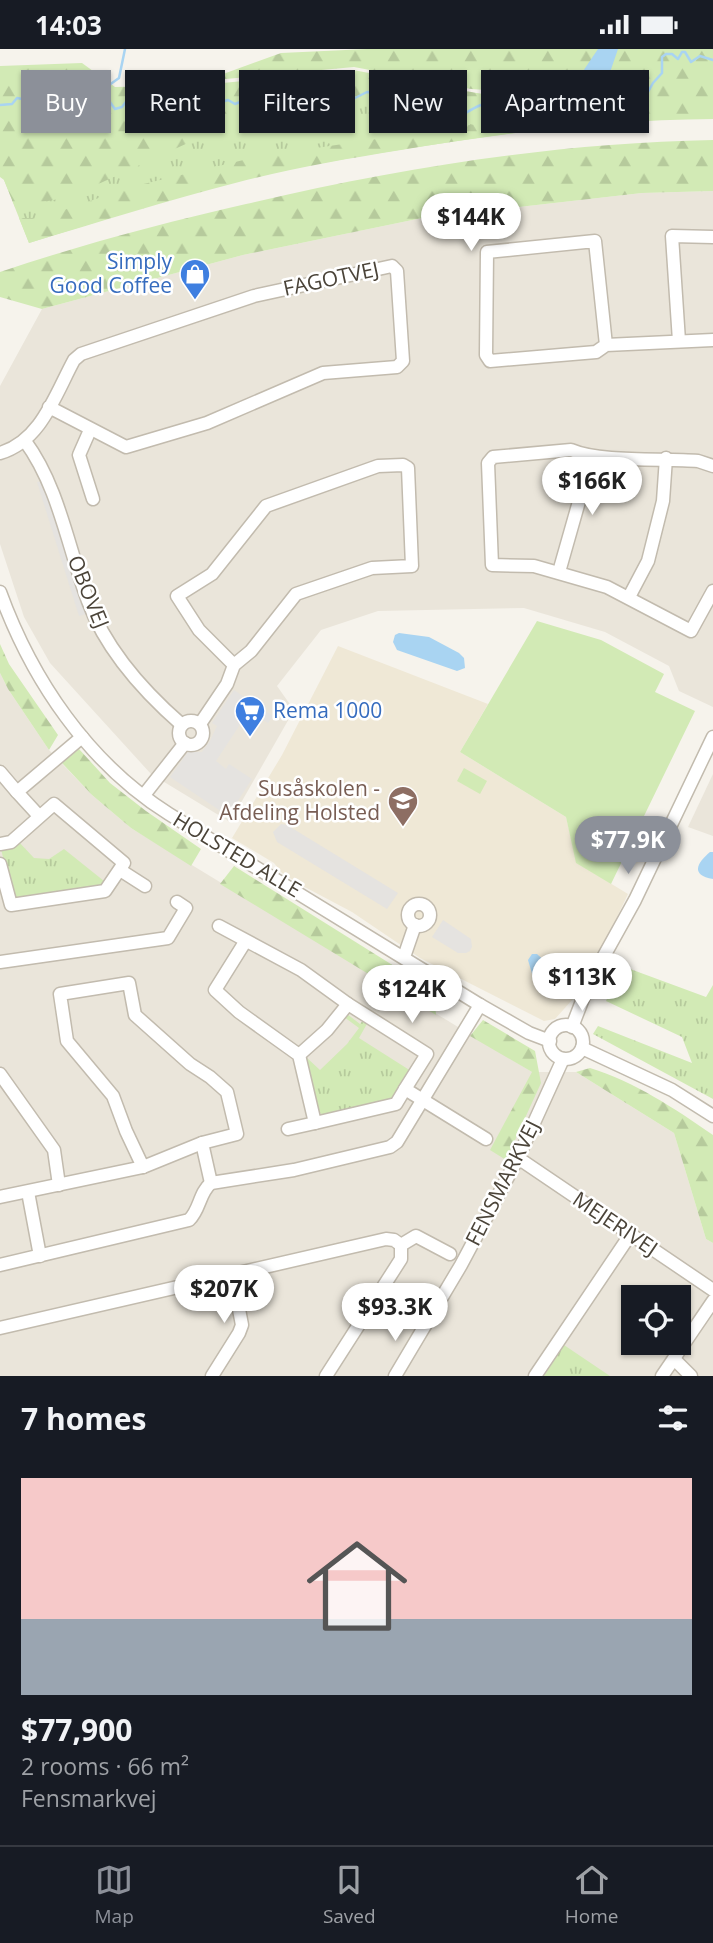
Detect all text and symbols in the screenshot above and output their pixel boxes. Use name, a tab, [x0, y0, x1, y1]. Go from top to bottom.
text: 14:03	[35, 7, 102, 43]
chip: Buy	[21, 70, 111, 133]
chip: Rent	[125, 70, 225, 133]
chip: Filters	[239, 70, 355, 133]
chip: New	[369, 70, 467, 133]
chip: Apartment	[481, 70, 649, 133]
pin: $144K	[422, 193, 520, 253]
text: $144K	[437, 200, 505, 232]
place label: Simply Good Coffee	[50, 247, 172, 299]
street label: FAGOTVEJ	[280, 254, 381, 302]
shop icon: Simply Good Coffee	[178, 257, 212, 301]
pin: $166K	[543, 457, 641, 517]
text: $166K	[558, 464, 626, 496]
street label: OBOVEJ	[62, 551, 116, 632]
supermarket icon: Rema 1000	[233, 694, 267, 738]
place label: Rema 1000	[273, 696, 382, 724]
place label: Susåskolen - Afdeling Holsted	[219, 774, 380, 826]
school or university icon: Susåskolen - Afdeling Holsted	[386, 784, 420, 828]
street label: HOLSTED ALLE	[168, 805, 307, 904]
pin: $77.9K	[571, 817, 685, 876]
text: $77.9K	[591, 823, 665, 855]
pin: $113K	[533, 953, 631, 1013]
text: $113K	[548, 960, 616, 992]
pin: $124K	[363, 965, 461, 1025]
text: $124K	[378, 972, 446, 1004]
street label: FENSMARKVEJ	[458, 1115, 546, 1250]
street label: MEJERIVEJ	[568, 1185, 663, 1262]
pin: $207K	[175, 1265, 273, 1325]
text: $207K	[190, 1272, 258, 1304]
pin: $93.3K	[338, 1283, 452, 1343]
map controls	[621, 1285, 691, 1355]
button: locate	[621, 1285, 691, 1355]
text: $93.3K	[358, 1290, 432, 1322]
text: 7 homes	[21, 1398, 146, 1439]
icon: filters	[654, 1399, 692, 1437]
icon: home	[294, 1523, 420, 1649]
text: $77,900	[21, 1709, 132, 1750]
text: 2 rooms · 66 m²	[21, 1750, 189, 1782]
text: Fensmarkvej	[21, 1782, 157, 1814]
tab: Map	[95, 1861, 134, 1929]
tab: Saved	[323, 1861, 376, 1929]
tab: Home	[565, 1861, 618, 1929]

